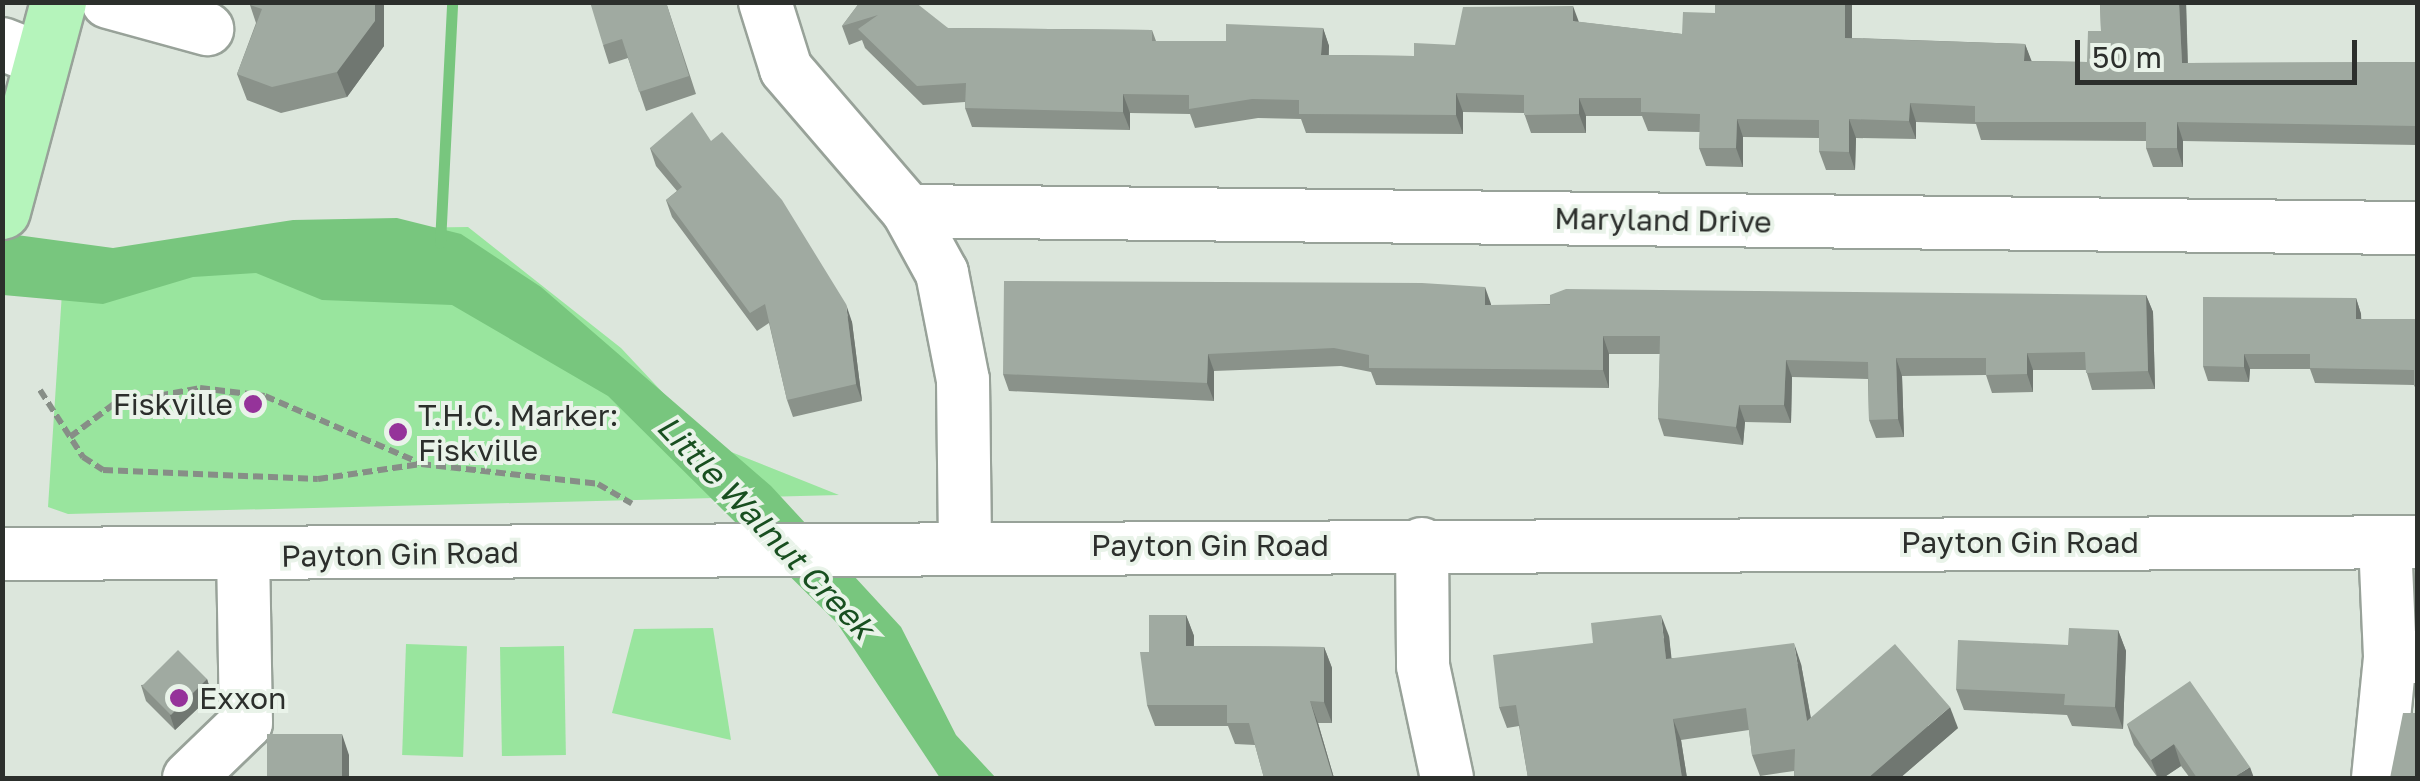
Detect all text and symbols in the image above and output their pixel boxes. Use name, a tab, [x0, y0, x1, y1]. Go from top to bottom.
scale bar	[2080, 20, 2362, 82]
text: 50 m	[2092, 39, 2162, 75]
street label: Maryland Drive	[1554, 200, 1772, 240]
place label: Fiskville	[113, 386, 233, 422]
marker: Fiskville	[242, 393, 264, 415]
place label: T.H.C. Marker: Fiskville	[418, 397, 618, 468]
water label: Little Walnut Creek	[650, 407, 882, 647]
marker: T.H.C. Marker: Fiskville	[387, 421, 409, 443]
street label: Payton Gin Road	[1901, 524, 2139, 560]
street label: Payton Gin Road	[1091, 527, 1329, 563]
street label: Payton Gin Road	[281, 534, 519, 574]
place label: Exxon	[199, 680, 286, 716]
marker: Exxon	[168, 687, 190, 709]

